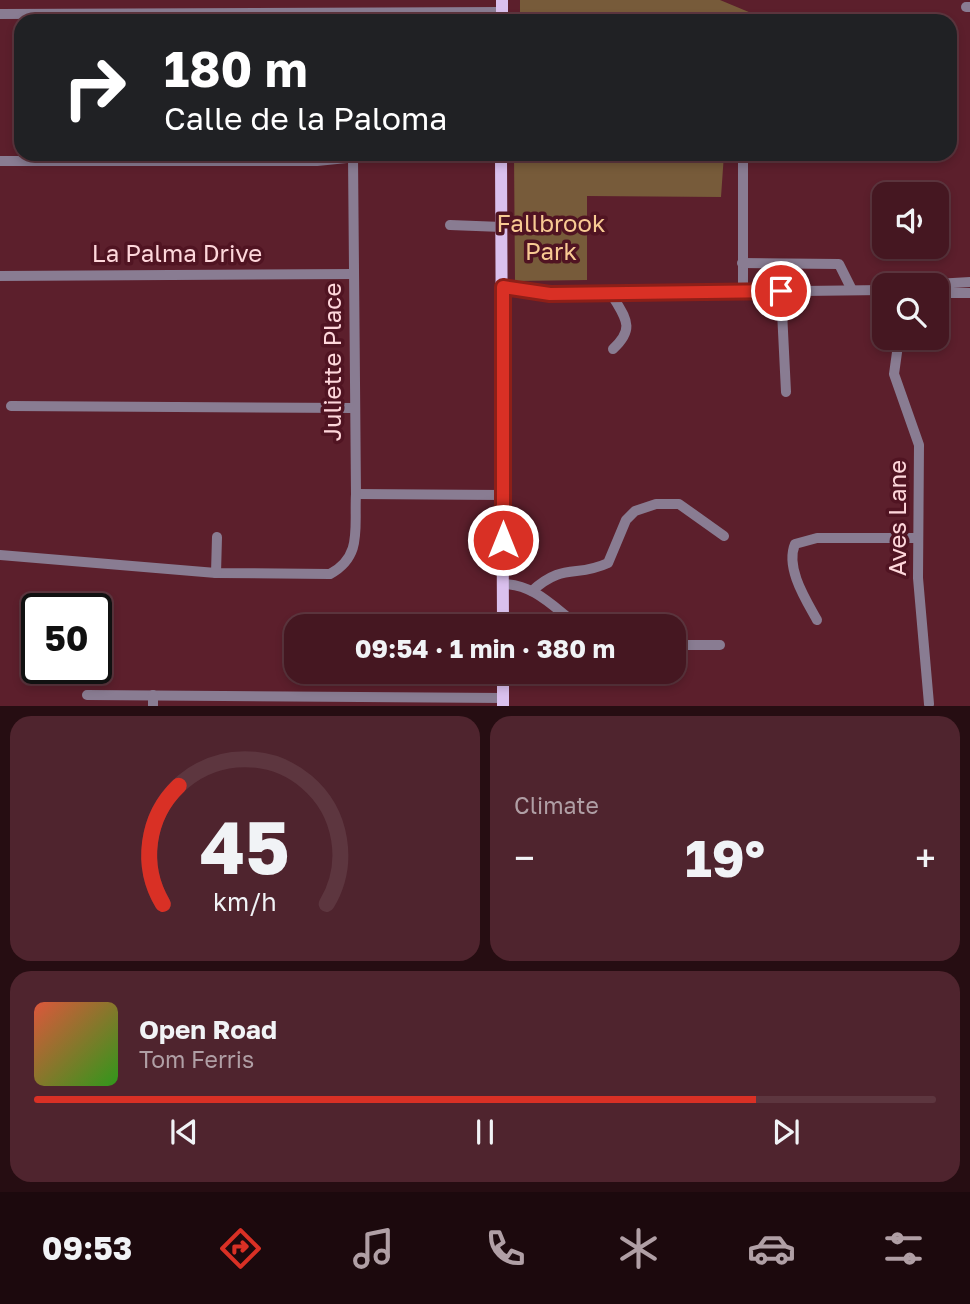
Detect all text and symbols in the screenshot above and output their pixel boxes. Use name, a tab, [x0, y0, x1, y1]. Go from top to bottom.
text: 180 m	[164, 39, 308, 98]
icon: right	[49, 42, 140, 133]
text: Calle de la Paloma	[164, 99, 447, 137]
map controls	[872, 182, 949, 350]
button: sound	[872, 182, 949, 259]
park label: Fallbrook Park	[497, 208, 605, 265]
street label: La Palma Drive	[92, 238, 262, 267]
pin	[751, 261, 811, 321]
icon: arrive	[762, 272, 800, 310]
button: search	[872, 273, 949, 350]
street label: Juliette Place	[317, 283, 346, 441]
street label: Aves Lane	[882, 460, 911, 576]
position arrow	[466, 503, 540, 577]
speed limit sign: 50	[21, 593, 112, 684]
text: 09:54 · 1 min · 380 m	[355, 633, 615, 664]
text: Climate	[514, 791, 599, 819]
text: 45	[200, 804, 290, 891]
text: 19°	[685, 826, 765, 888]
text: −	[514, 835, 535, 880]
text: +	[915, 835, 936, 880]
text: km/h	[213, 886, 277, 917]
text: Open Road	[139, 1014, 277, 1045]
text: Tom Ferris	[139, 1045, 254, 1073]
icon: previous	[165, 1113, 203, 1151]
icon: pause	[466, 1113, 504, 1151]
icon: next	[767, 1113, 805, 1151]
icon: directions	[216, 1224, 265, 1273]
icon: music	[349, 1224, 398, 1273]
icon: phone	[481, 1224, 530, 1273]
icon: climate	[614, 1224, 663, 1273]
icon: car	[747, 1224, 796, 1273]
icon: filters	[879, 1224, 928, 1273]
text: 09:53	[42, 1229, 132, 1267]

